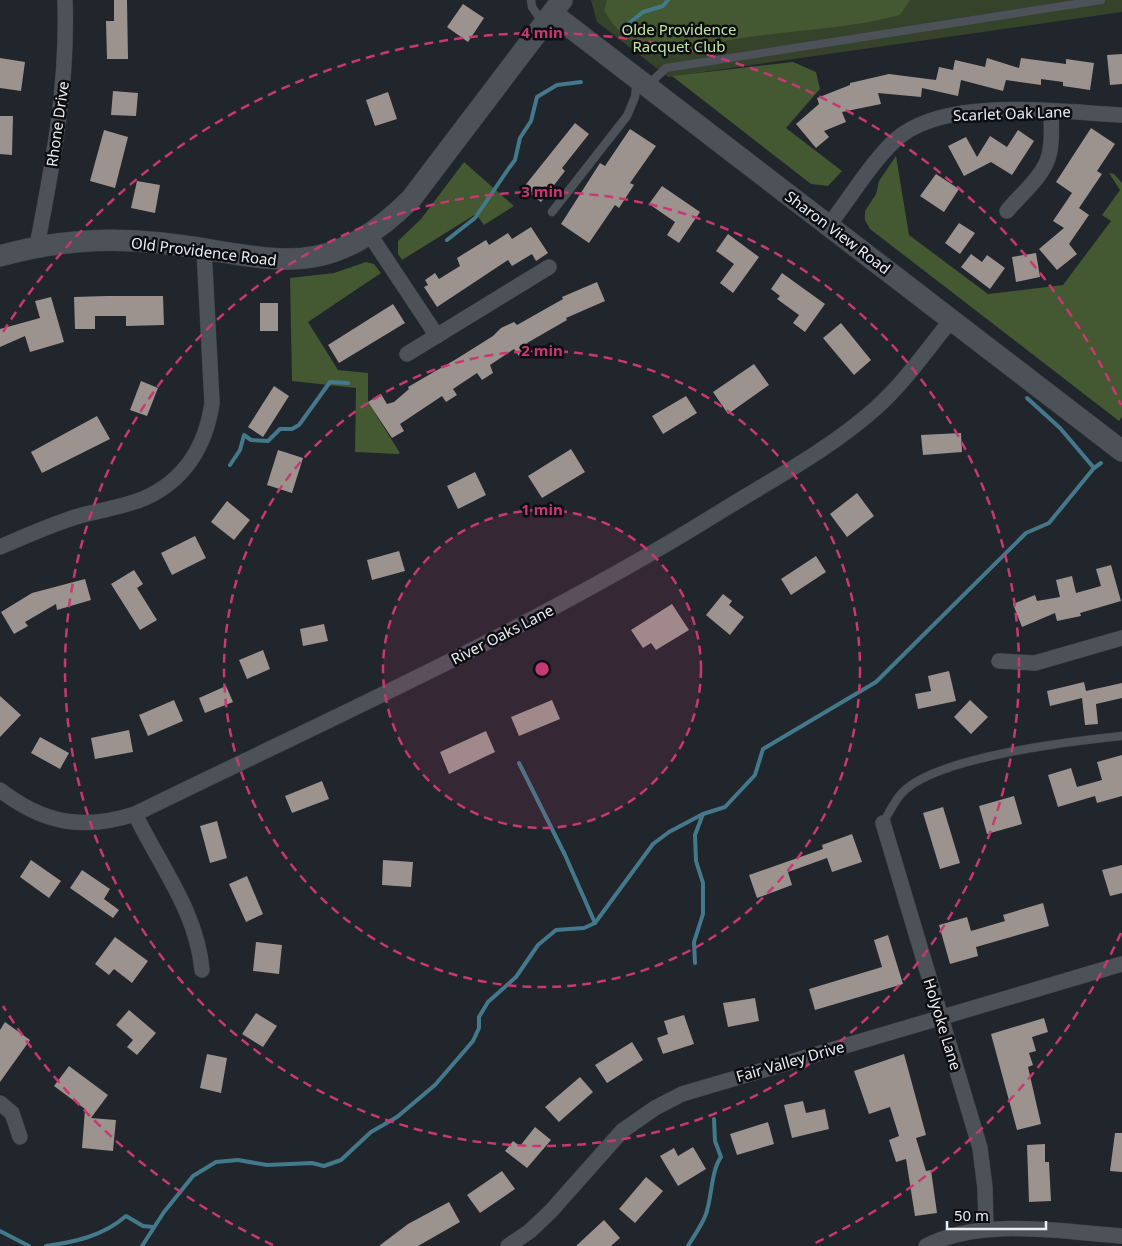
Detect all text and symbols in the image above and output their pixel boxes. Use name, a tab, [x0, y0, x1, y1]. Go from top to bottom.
park label: Olde Providence Racquet Club	[621, 19, 737, 56]
text: 4 min	[521, 22, 563, 42]
street label: Rhone Drive	[41, 80, 73, 168]
street label: Scarlet Oak Lane	[953, 101, 1071, 125]
text: 3 min	[521, 181, 563, 201]
street label: Sharon View Road	[781, 186, 895, 278]
street label: Old Providence Road	[130, 232, 278, 270]
text: 2 min	[521, 340, 563, 360]
text: 1 min	[521, 499, 563, 519]
street label: River Oaks Lane	[447, 600, 557, 668]
centre of rings	[533, 660, 551, 678]
street label: Holyoke Lane	[920, 976, 966, 1072]
street label: Fair Valley Drive	[733, 1036, 847, 1086]
scale bar	[947, 1198, 1046, 1230]
text: 50 m	[954, 1205, 989, 1225]

